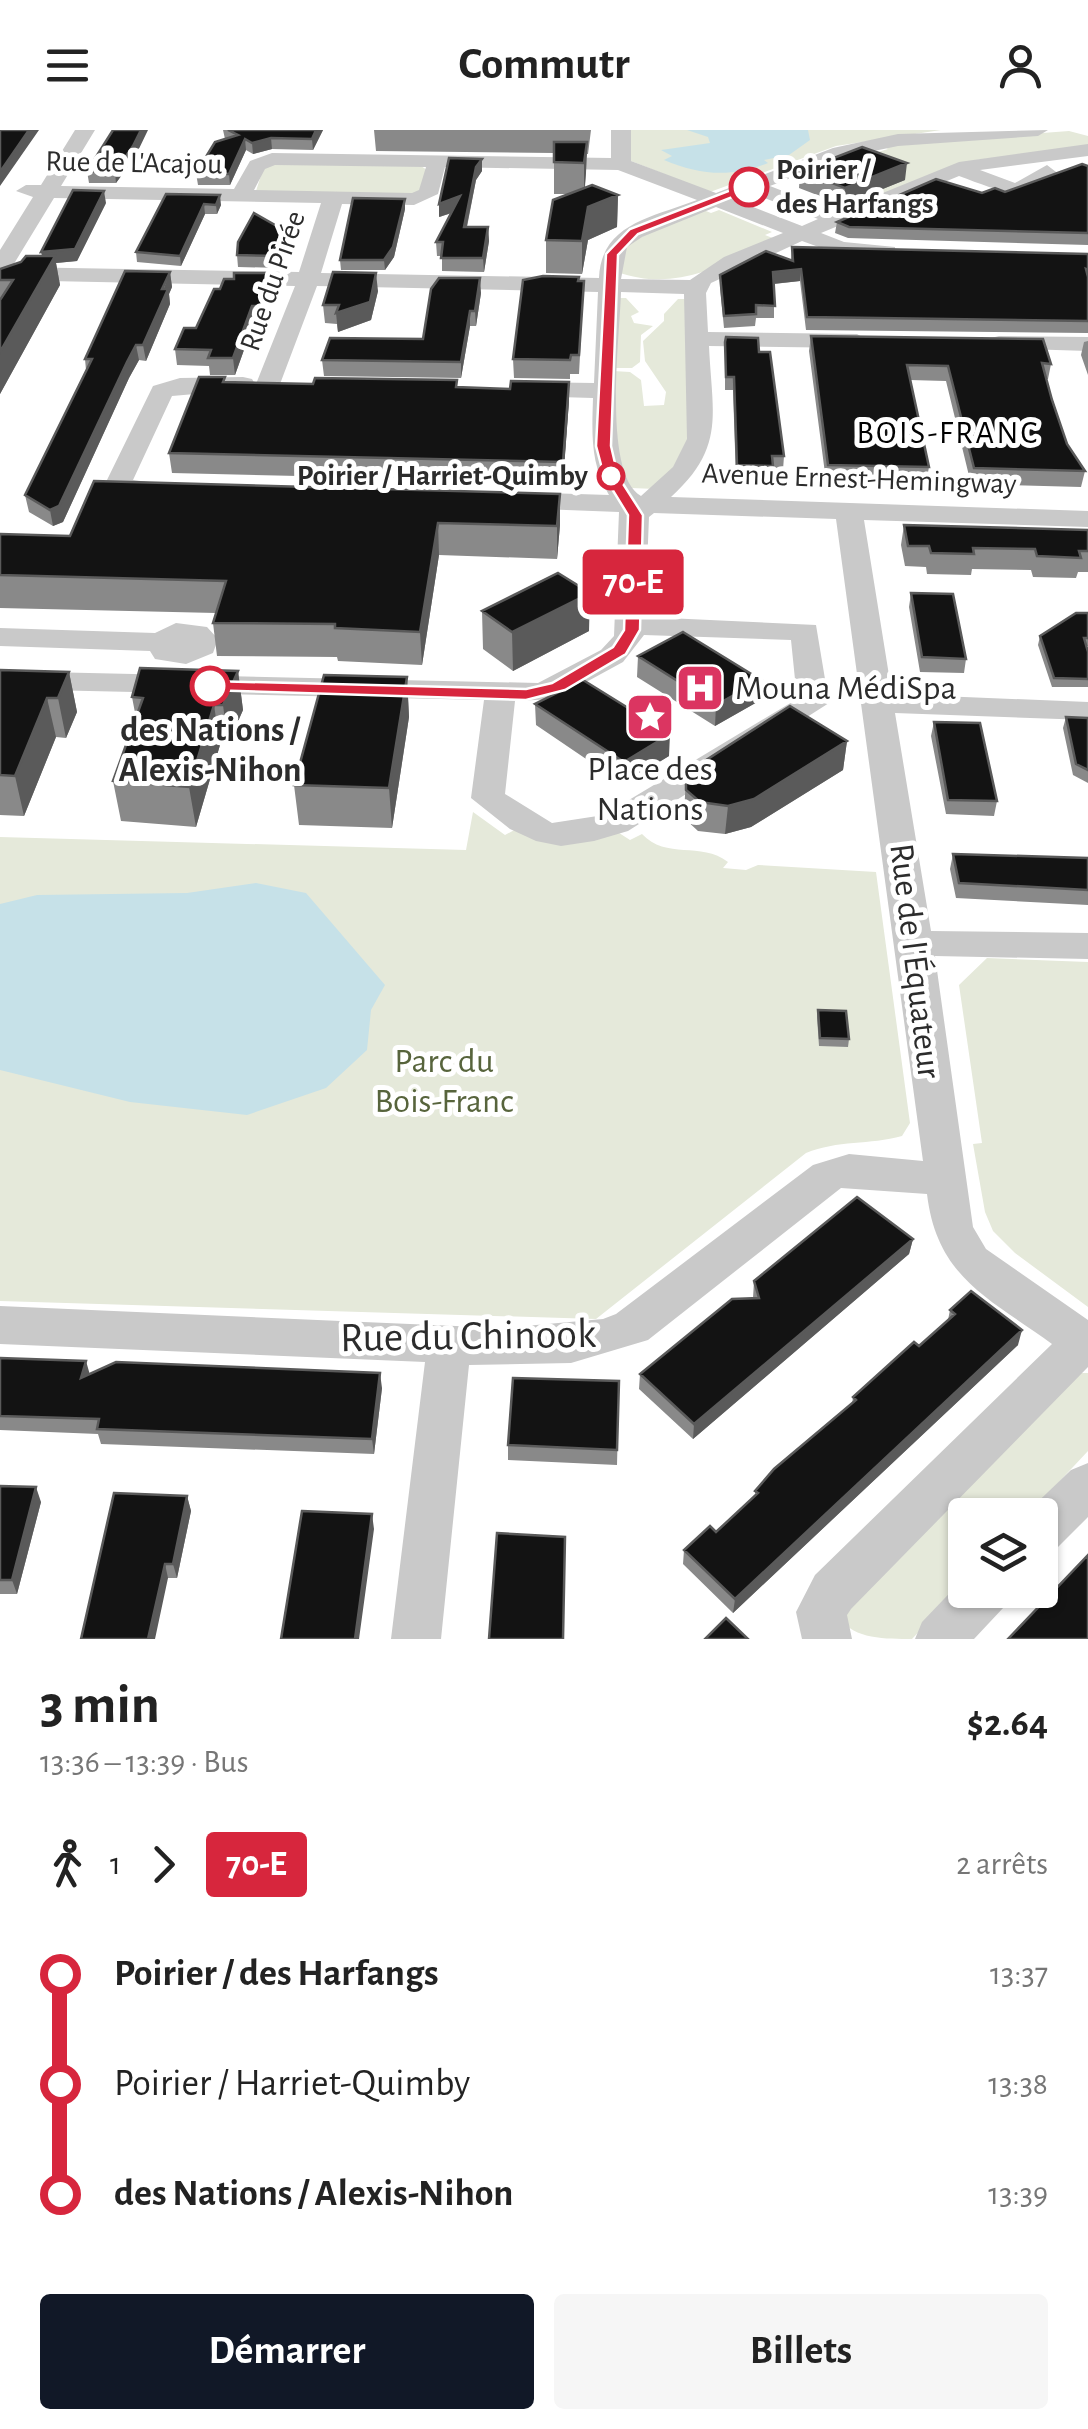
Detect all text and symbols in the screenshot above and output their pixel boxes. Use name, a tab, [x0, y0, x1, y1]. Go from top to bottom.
icon: menu	[40, 38, 95, 93]
icon: person	[993, 38, 1048, 93]
text: Commutr	[458, 42, 630, 87]
street label: Rue de L'Acajou	[45, 146, 223, 180]
place label: Poirier / des Harfangs	[776, 155, 933, 219]
marker: Poirier / des Harfangs	[730, 168, 768, 206]
street label: Rue du Pirée	[235, 207, 311, 355]
district label: BOIS-FRANC	[856, 417, 1040, 449]
street label: Avenue Ernest-Hemingway	[701, 459, 1017, 499]
place label: Poirier / Harriet-Quimby	[297, 461, 589, 491]
marker: Poirier / Harriet-Quimby	[598, 463, 624, 489]
line badge: 70-E	[563, 550, 703, 614]
text: 70-E	[603, 565, 663, 600]
hospital icon: Mouna MédiSpa	[674, 662, 726, 714]
marker: des Nations / Alexis-Nihon	[191, 667, 229, 705]
place label: Mouna MédiSpa	[735, 671, 957, 706]
place icon: Place des Nations	[624, 691, 676, 743]
place label: des Nations / Alexis-Nihon	[118, 713, 302, 788]
place label: Place des Nations	[587, 752, 713, 827]
street label: Rue de l'Équateur	[883, 841, 949, 1081]
park label: Parc du Bois-Franc	[375, 1044, 513, 1119]
street label: Rue du Chinook	[340, 1313, 596, 1359]
map controls	[948, 1498, 1058, 1608]
button: layers	[948, 1498, 1058, 1608]
text: 3 min	[40, 1678, 160, 1733]
text: $2.64	[967, 1705, 1048, 1743]
text: 13:36 – 13:39 · Bus	[40, 1746, 249, 1778]
icon: walk	[40, 1837, 95, 1892]
icon: forward	[136, 1837, 191, 1892]
text: 70-E	[226, 1847, 287, 1882]
text: 1	[110, 1848, 121, 1880]
text: 2 arrêts	[956, 1848, 1048, 1880]
text: Poirier / des Harfangs	[114, 1955, 438, 1993]
text: 13:37	[990, 1958, 1048, 1990]
text: Poirier / Harriet-Quimby	[114, 2065, 470, 2103]
text: 13:38	[988, 2068, 1048, 2100]
text: des Nations / Alexis-Nihon	[114, 2175, 513, 2213]
text: 13:39	[988, 2178, 1048, 2210]
button: Démarrer	[40, 2294, 534, 2409]
button: Billets	[554, 2294, 1048, 2409]

